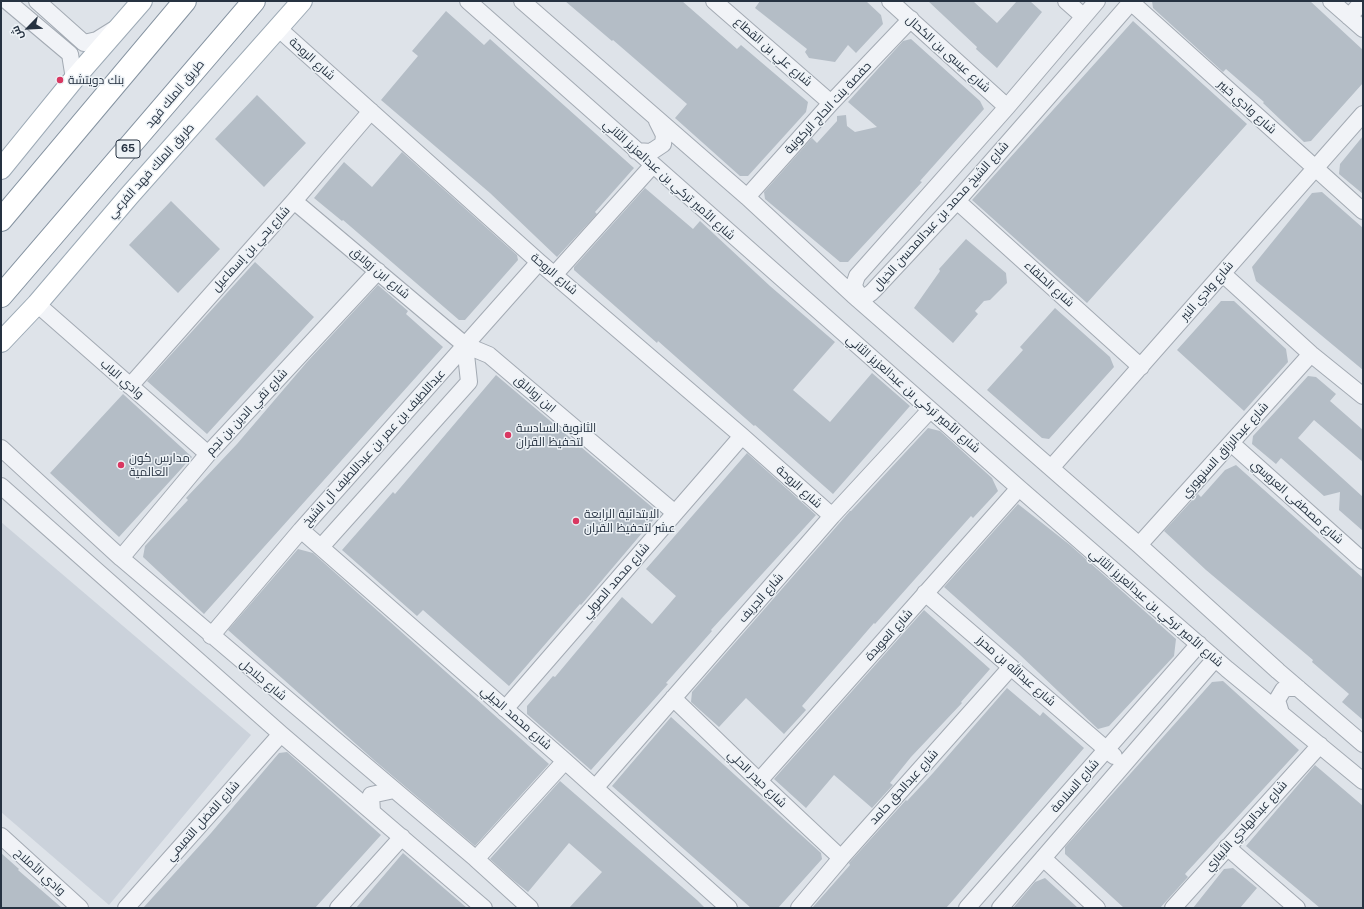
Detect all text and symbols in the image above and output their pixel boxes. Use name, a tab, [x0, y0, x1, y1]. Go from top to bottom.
north arrow	[8, 8, 48, 48]
street label: شارع عيسى بن الكحال	[903, 12, 993, 96]
street label: شارع علي بن القطاع	[731, 14, 815, 90]
text: ش	[8, 24, 26, 42]
street label: شارع الروحة	[286, 35, 338, 83]
street label: طريق الملك فهد	[143, 57, 207, 131]
street label: حفصة بنت الحاج الركونية	[782, 59, 874, 157]
place label: بنك دويتشة	[68, 73, 124, 87]
marker: بنك دويتشة	[55, 75, 65, 85]
street label: شارع وادي خيبر	[1215, 77, 1279, 137]
street label: شارع الأمير تركي بن عبدالعزيز الثاني	[600, 117, 738, 243]
street label: طريق الملك فهد الفرعي	[105, 121, 197, 221]
street label: شارع الشيخ محمد بن عبدالمحسن الخيال	[870, 139, 1012, 293]
road number: 65	[116, 140, 140, 158]
street label: شارع يحي بن إسماعيل	[209, 203, 293, 295]
street label: شارع ابن زولاق	[348, 244, 412, 302]
street label: شارع الروحة	[528, 250, 580, 298]
street label: شارع الحلقاء	[1021, 258, 1077, 310]
street label: شارع وادي النير	[1177, 259, 1237, 323]
street label: شارع الأمير تركي بن عبدالعزيز الثاني	[843, 332, 983, 456]
street label: وادي الباب	[97, 356, 147, 402]
street label: شارع تقي الدين بن نجم	[203, 366, 291, 458]
street label: عبداللطيف بن عمر بن عبداللطيف آل الشيخ	[300, 367, 448, 529]
street label: ابن زولالق	[511, 373, 559, 415]
street label: شارع عبدالرزاق السنهوري	[1178, 399, 1272, 501]
place label: الثانوية السادسة لتحفيظ القران	[516, 421, 596, 449]
marker: الثانوية السادسة لتحفيظ القران	[503, 430, 513, 440]
place label: مدارس كون العالمية	[129, 451, 190, 479]
street label: شارع مصطفى العروسي	[1248, 457, 1346, 547]
marker: مدارس كون العالمية	[116, 460, 126, 470]
street label: شارع الروحة	[773, 463, 825, 511]
place label: الابتدائية الرابعة عشر لتحفيظ القران	[584, 507, 675, 535]
marker: الابتدائية الرابعة عشر لتحفيظ القران	[571, 516, 581, 526]
street label: شارع محمد الصولي	[579, 540, 653, 622]
street label: شارع الأمير تركي بن عبدالعزيز الثاني	[1086, 546, 1226, 670]
street label: شارع الجريف	[736, 570, 786, 626]
street label: شارع العويدة	[862, 606, 916, 664]
street label: شارع عبدالله بن محرز	[974, 633, 1058, 709]
street label: شارع جلاجل	[237, 656, 289, 704]
street label: شارع محمد الجيلي	[478, 683, 554, 753]
street label: شارع حيدر الحلي	[725, 747, 789, 811]
street label: شارع عبدالحق حامد	[867, 747, 941, 827]
street label: شارع السلامة	[1048, 756, 1102, 816]
street label: شارع الفضل التميمي	[163, 778, 243, 864]
street label: شارع عبدالهادي الأبياري	[1202, 778, 1290, 874]
street label: وادي الأملاح	[12, 845, 68, 899]

